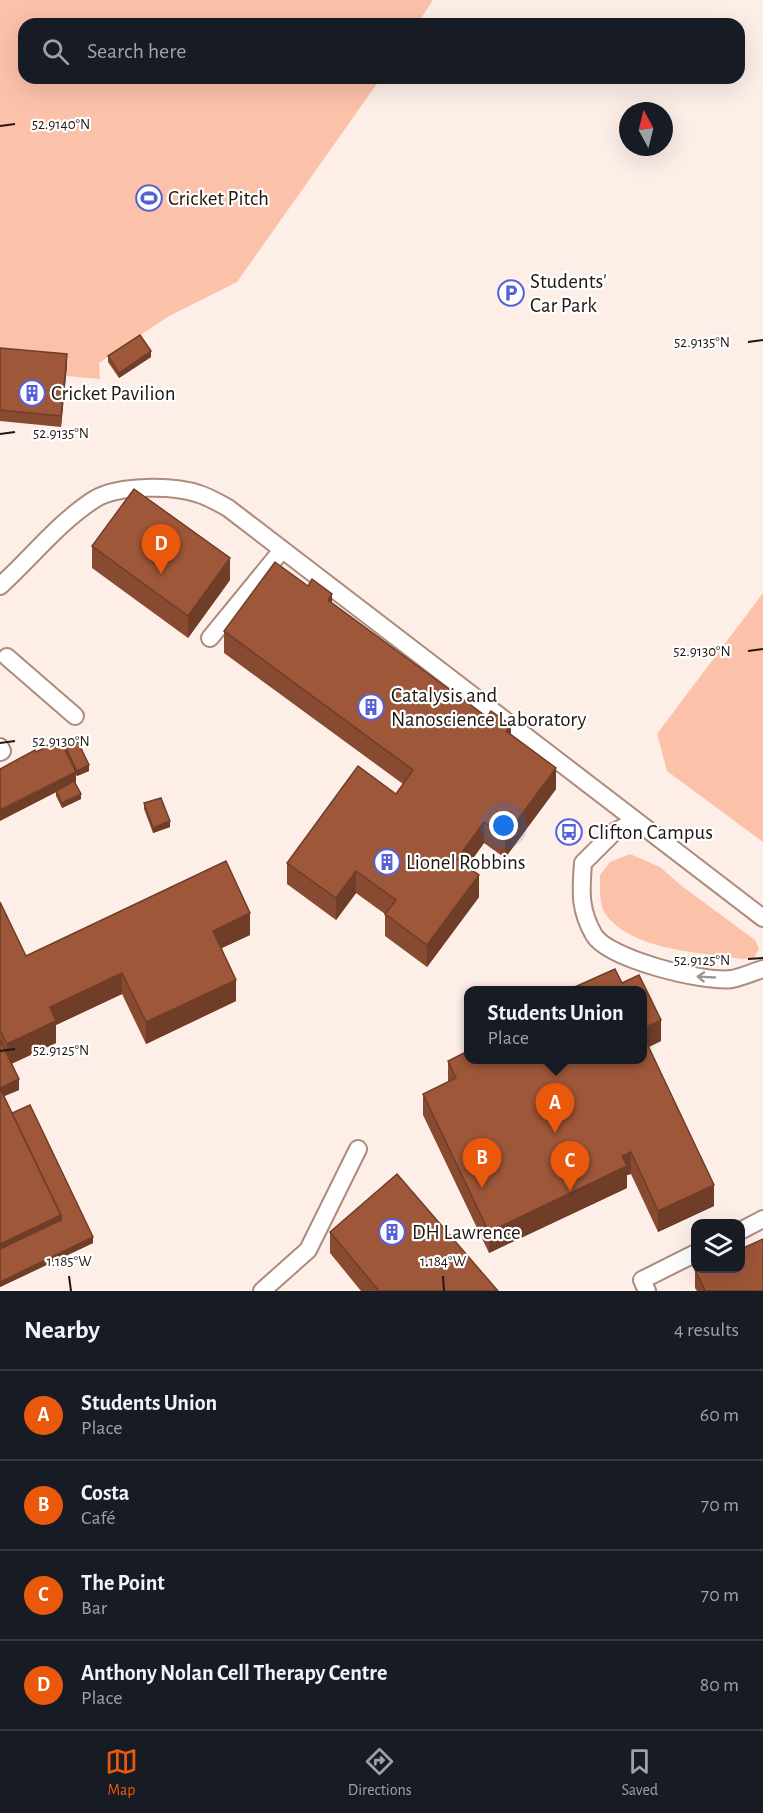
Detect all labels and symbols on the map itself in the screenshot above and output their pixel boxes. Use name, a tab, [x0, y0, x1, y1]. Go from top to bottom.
north arrow	[619, 102, 673, 156]
text: 52.9140°N	[32, 117, 90, 132]
sports icon: Cricket Pitch	[134, 183, 164, 213]
place label: Cricket Pitch	[168, 188, 269, 209]
place label: Students' Car Park	[530, 271, 607, 316]
parking icon: Students' Car Park	[496, 278, 526, 308]
text: 52.9135°N	[674, 335, 730, 350]
building icon: Cricket Pavilion	[17, 378, 47, 408]
place label: Cricket Pavilion	[51, 383, 176, 404]
text: 52.9135°N	[33, 426, 89, 441]
pin: D	[142, 524, 180, 574]
text: 52.9130°N	[673, 644, 731, 659]
place label: Catalysis and Nanoscience Laboratory	[391, 685, 586, 730]
building icon: Catalysis and Nanoscience Laboratory	[356, 692, 386, 722]
text: 52.9130°N	[32, 734, 90, 749]
your location	[489, 811, 518, 840]
bus stop icon: Clifton Campus	[554, 817, 584, 847]
place label: Clifton Campus	[588, 822, 713, 843]
building icon: Lionel Robbins	[372, 847, 402, 877]
place label: Lionel Robbins	[406, 852, 526, 873]
text: 52.9125°N	[674, 953, 730, 968]
one-way arrow	[697, 972, 717, 983]
text: 52.9125°N	[33, 1043, 89, 1058]
pin: A	[536, 1084, 574, 1133]
pin: B	[462, 1138, 502, 1188]
pin: C	[550, 1142, 590, 1191]
building icon: DH Lawrence	[377, 1217, 407, 1247]
place label: DH Lawrence	[412, 1222, 521, 1243]
text: 1.185°W	[46, 1254, 92, 1269]
text: 1.184°W	[420, 1254, 467, 1269]

